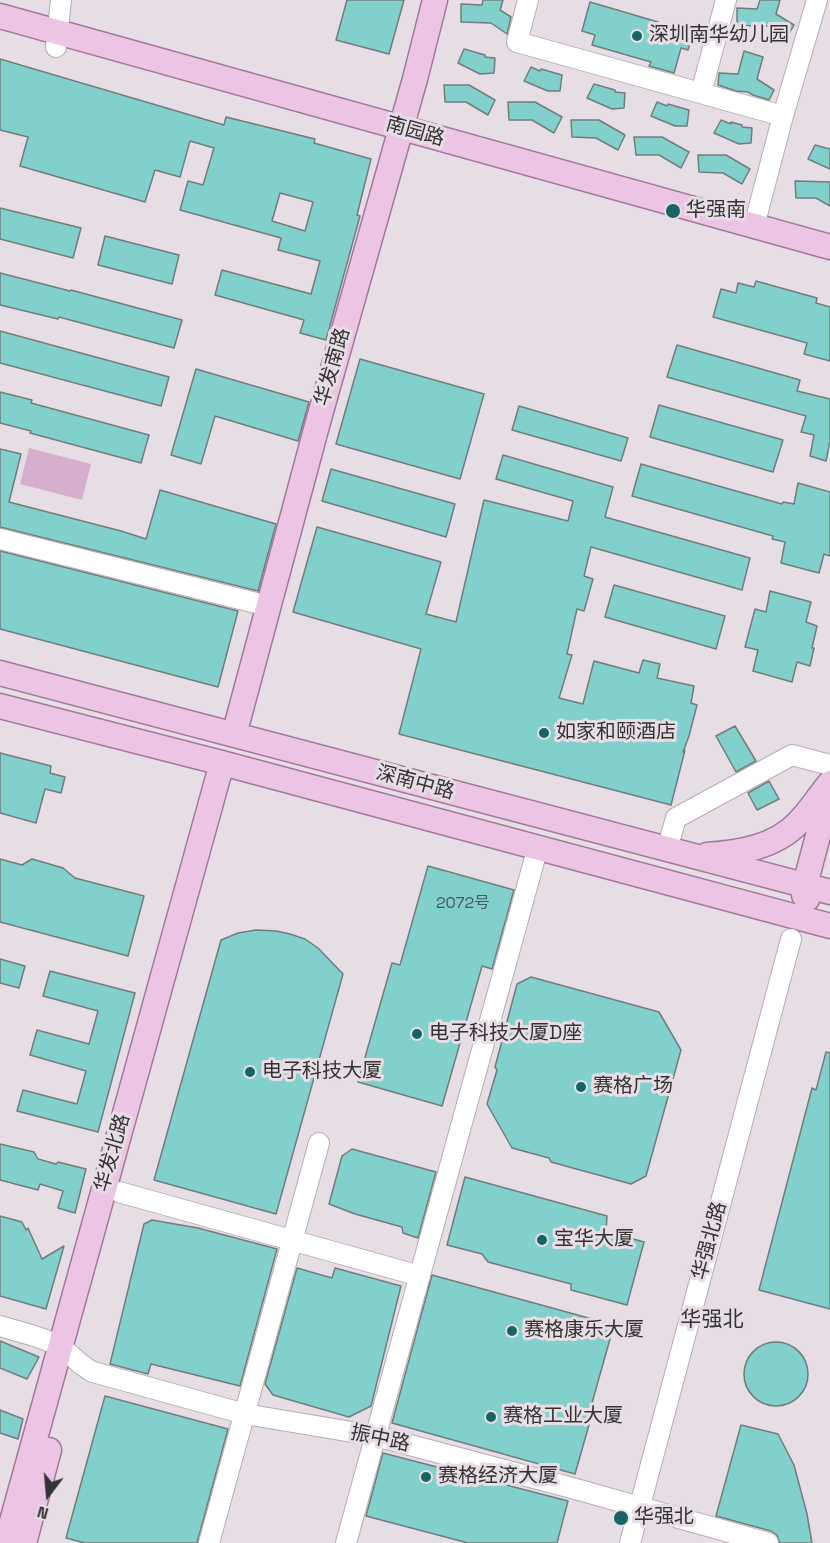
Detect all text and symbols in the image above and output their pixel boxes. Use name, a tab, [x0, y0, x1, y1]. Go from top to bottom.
place label: 深圳南华幼儿园	[649, 24, 789, 48]
marker: 深圳南华幼儿园	[630, 29, 644, 43]
street label: 南园路	[383, 112, 447, 152]
place label: 华强南	[686, 199, 746, 223]
marker: 华强南	[664, 202, 682, 220]
street label: 华发南路	[310, 325, 356, 409]
place label: 如家和颐酒店	[556, 721, 676, 745]
marker: 如家和颐酒店	[537, 726, 551, 740]
street label: 深南中路	[373, 761, 457, 805]
house number: 2072号	[436, 894, 490, 914]
place label: 电子科技大厦D座	[429, 1022, 582, 1046]
marker: 电子科技大厦D座	[410, 1027, 424, 1041]
place label: 电子科技大厦	[262, 1060, 382, 1084]
marker: 电子科技大厦	[243, 1065, 257, 1079]
place label: 赛格广场	[593, 1075, 673, 1099]
marker: 赛格广场	[574, 1080, 588, 1094]
street label: 华发北路	[90, 1111, 136, 1195]
street label: 华强北路	[688, 1199, 732, 1283]
place label: 宝华大厦	[554, 1228, 634, 1252]
marker: 宝华大厦	[535, 1233, 549, 1247]
district label: 华强北	[681, 1307, 743, 1333]
place label: 赛格康乐大厦	[524, 1319, 644, 1343]
marker: 赛格康乐大厦	[505, 1324, 519, 1338]
place label: 赛格工业大厦	[503, 1405, 623, 1429]
marker: 赛格工业大厦	[484, 1410, 498, 1424]
street label: 振中路	[348, 1421, 412, 1457]
north arrow	[18, 1465, 78, 1525]
place label: 赛格经济大厦	[438, 1465, 558, 1489]
marker: 赛格经济大厦	[419, 1470, 433, 1484]
text: N	[35, 1501, 51, 1524]
place label: 华强北	[634, 1506, 694, 1530]
marker: 华强北	[612, 1509, 630, 1527]

